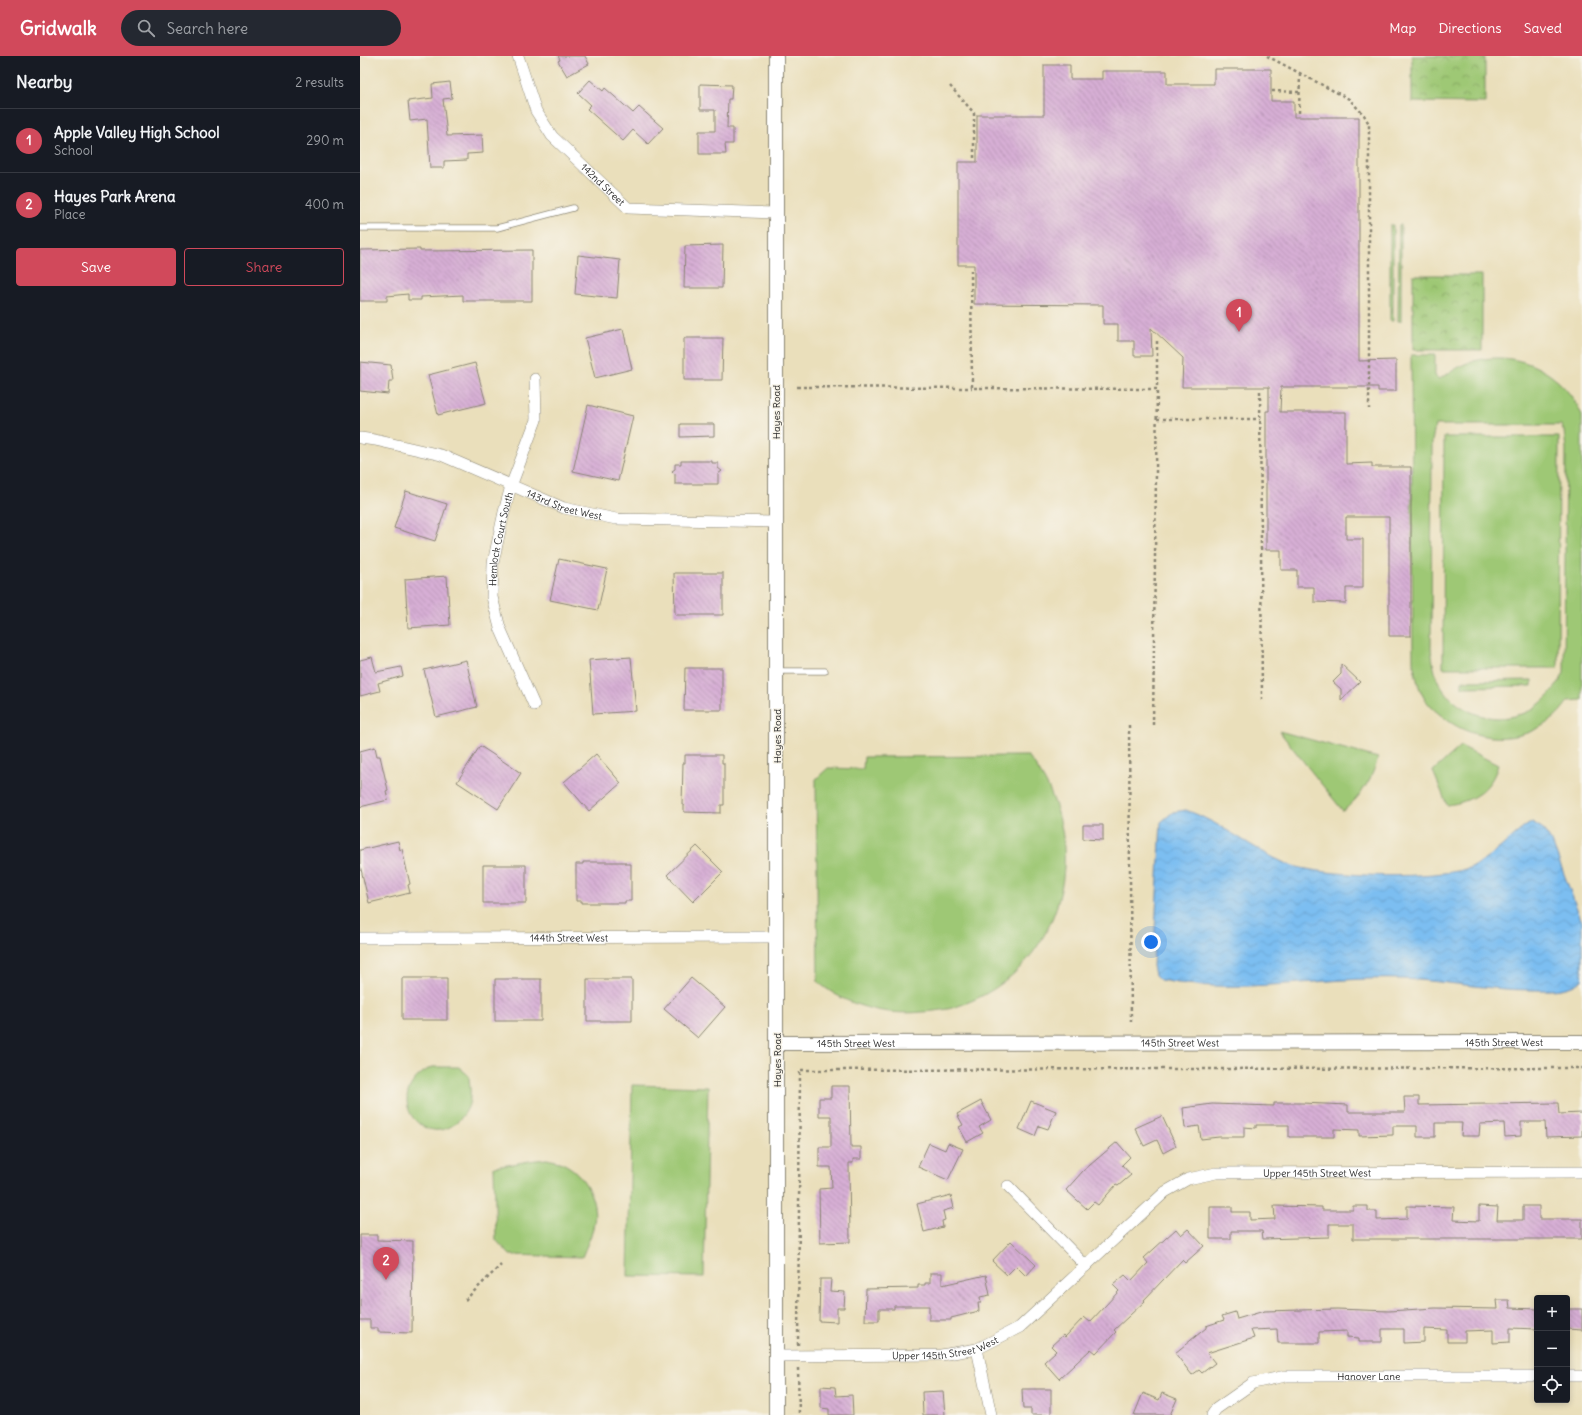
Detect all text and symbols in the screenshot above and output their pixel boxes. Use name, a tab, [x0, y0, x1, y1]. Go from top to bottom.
search box	[121, 10, 401, 46]
text: Gridwalk	[20, 16, 97, 40]
icon: search	[135, 17, 157, 39]
text: Search here	[167, 19, 248, 38]
text: Map	[1389, 19, 1416, 37]
text: Directions	[1438, 19, 1502, 37]
text: Saved	[1524, 19, 1562, 37]
text: Nearby	[16, 71, 72, 93]
text: 2 results	[295, 74, 344, 91]
text: Apple Valley High School	[54, 123, 220, 142]
text: 1	[26, 132, 32, 149]
text: 290 m	[306, 132, 344, 149]
text: School	[54, 142, 93, 159]
street label: 142nd Street	[578, 160, 628, 209]
text: Hayes Park Arena	[54, 187, 175, 206]
text: 2	[25, 196, 33, 213]
text: 400 m	[305, 196, 344, 213]
text: Place	[54, 206, 85, 223]
button: Save	[16, 248, 176, 286]
button: Share	[184, 248, 344, 286]
pin: 1	[1226, 299, 1252, 332]
street label: Hayes Road	[770, 385, 783, 439]
street label: 143rd Street West	[525, 486, 604, 522]
street label: Hemlock Court South	[486, 490, 516, 586]
street label: Hayes Road	[771, 709, 784, 763]
street label: 144th Street West	[530, 931, 609, 944]
your location	[1141, 932, 1161, 952]
street label: Hayes Road	[771, 1033, 784, 1087]
street label: 145th Street West	[817, 1036, 896, 1049]
street label: 145th Street West	[1141, 1036, 1220, 1049]
street label: 145th Street West	[1465, 1036, 1544, 1049]
street label: Upper 145th Street West	[1263, 1166, 1372, 1179]
pin: 2	[373, 1247, 399, 1280]
map controls	[1534, 1295, 1570, 1403]
button: +	[1534, 1295, 1570, 1331]
button: −	[1534, 1331, 1570, 1367]
street label: Upper 145th Street West	[892, 1333, 1001, 1362]
button: locate	[1534, 1367, 1570, 1403]
street label: Hanover Lane	[1337, 1370, 1401, 1383]

